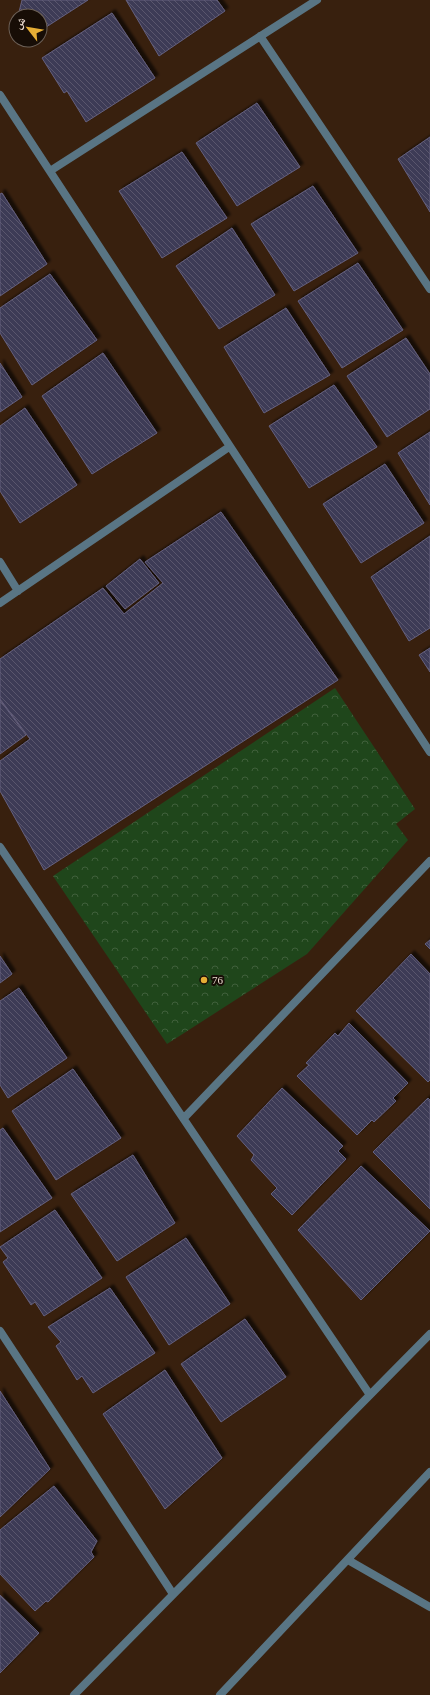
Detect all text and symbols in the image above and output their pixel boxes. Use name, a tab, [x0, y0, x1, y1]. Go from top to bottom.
north arrow	[8, 8, 48, 48]
text: ش	[11, 14, 29, 32]
place label: 76	[212, 974, 224, 986]
marker: 76	[199, 975, 209, 985]

